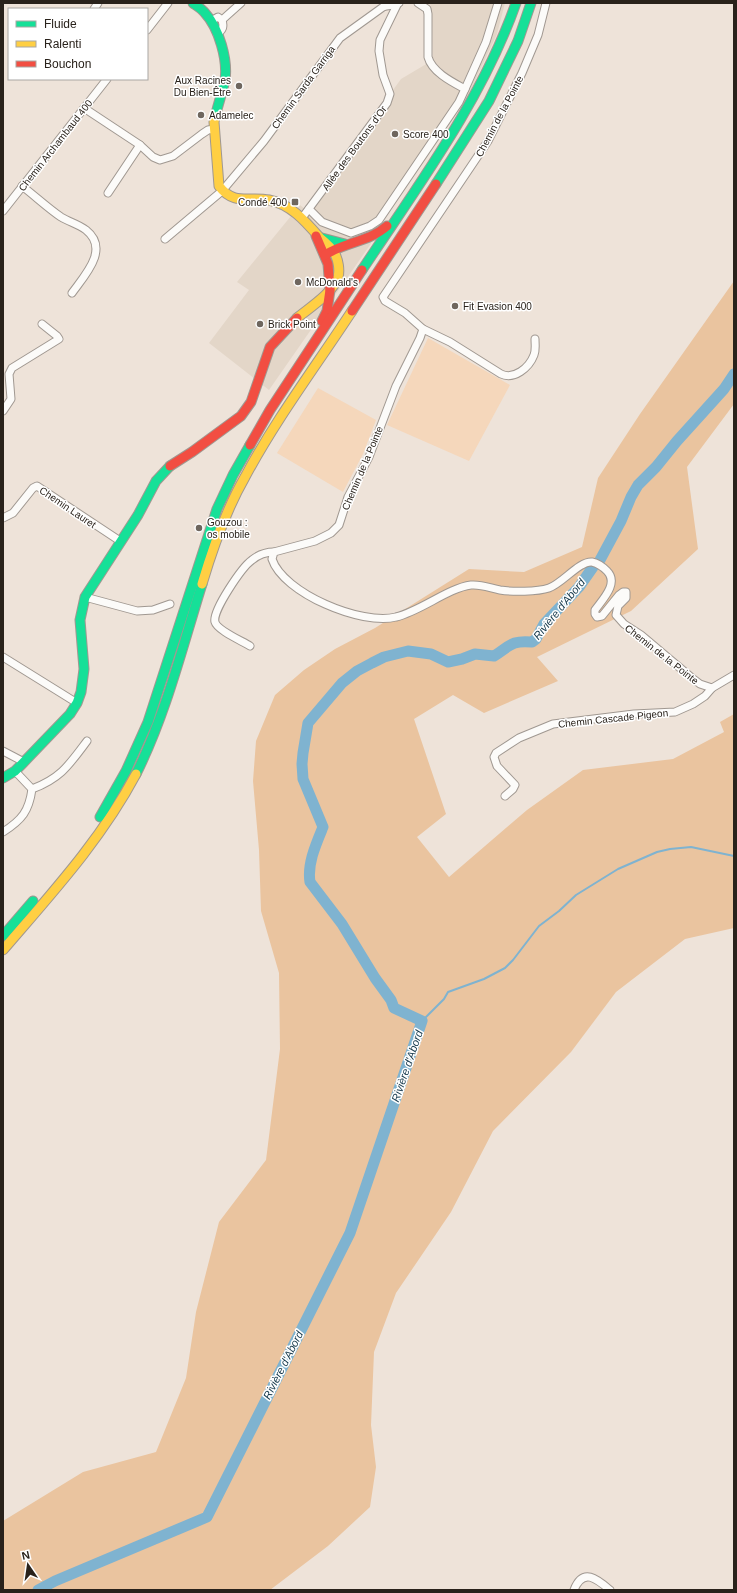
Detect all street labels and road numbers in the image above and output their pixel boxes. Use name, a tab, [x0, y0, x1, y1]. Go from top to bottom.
street label: Chemin Sarda Garriga	[270, 43, 338, 131]
street label: Chemin de la Pointe	[473, 74, 526, 159]
street label: Chemin Archambaud 400	[16, 97, 95, 193]
street label: Allée des Boutons d'Or	[320, 103, 389, 193]
street label: Chemin de la Pointe	[340, 424, 385, 512]
street label: Chemin Lauret	[37, 485, 98, 530]
street label: Chemin de la Pointe	[623, 622, 701, 687]
street label: Chemin Cascade Pigeon	[557, 707, 669, 730]

